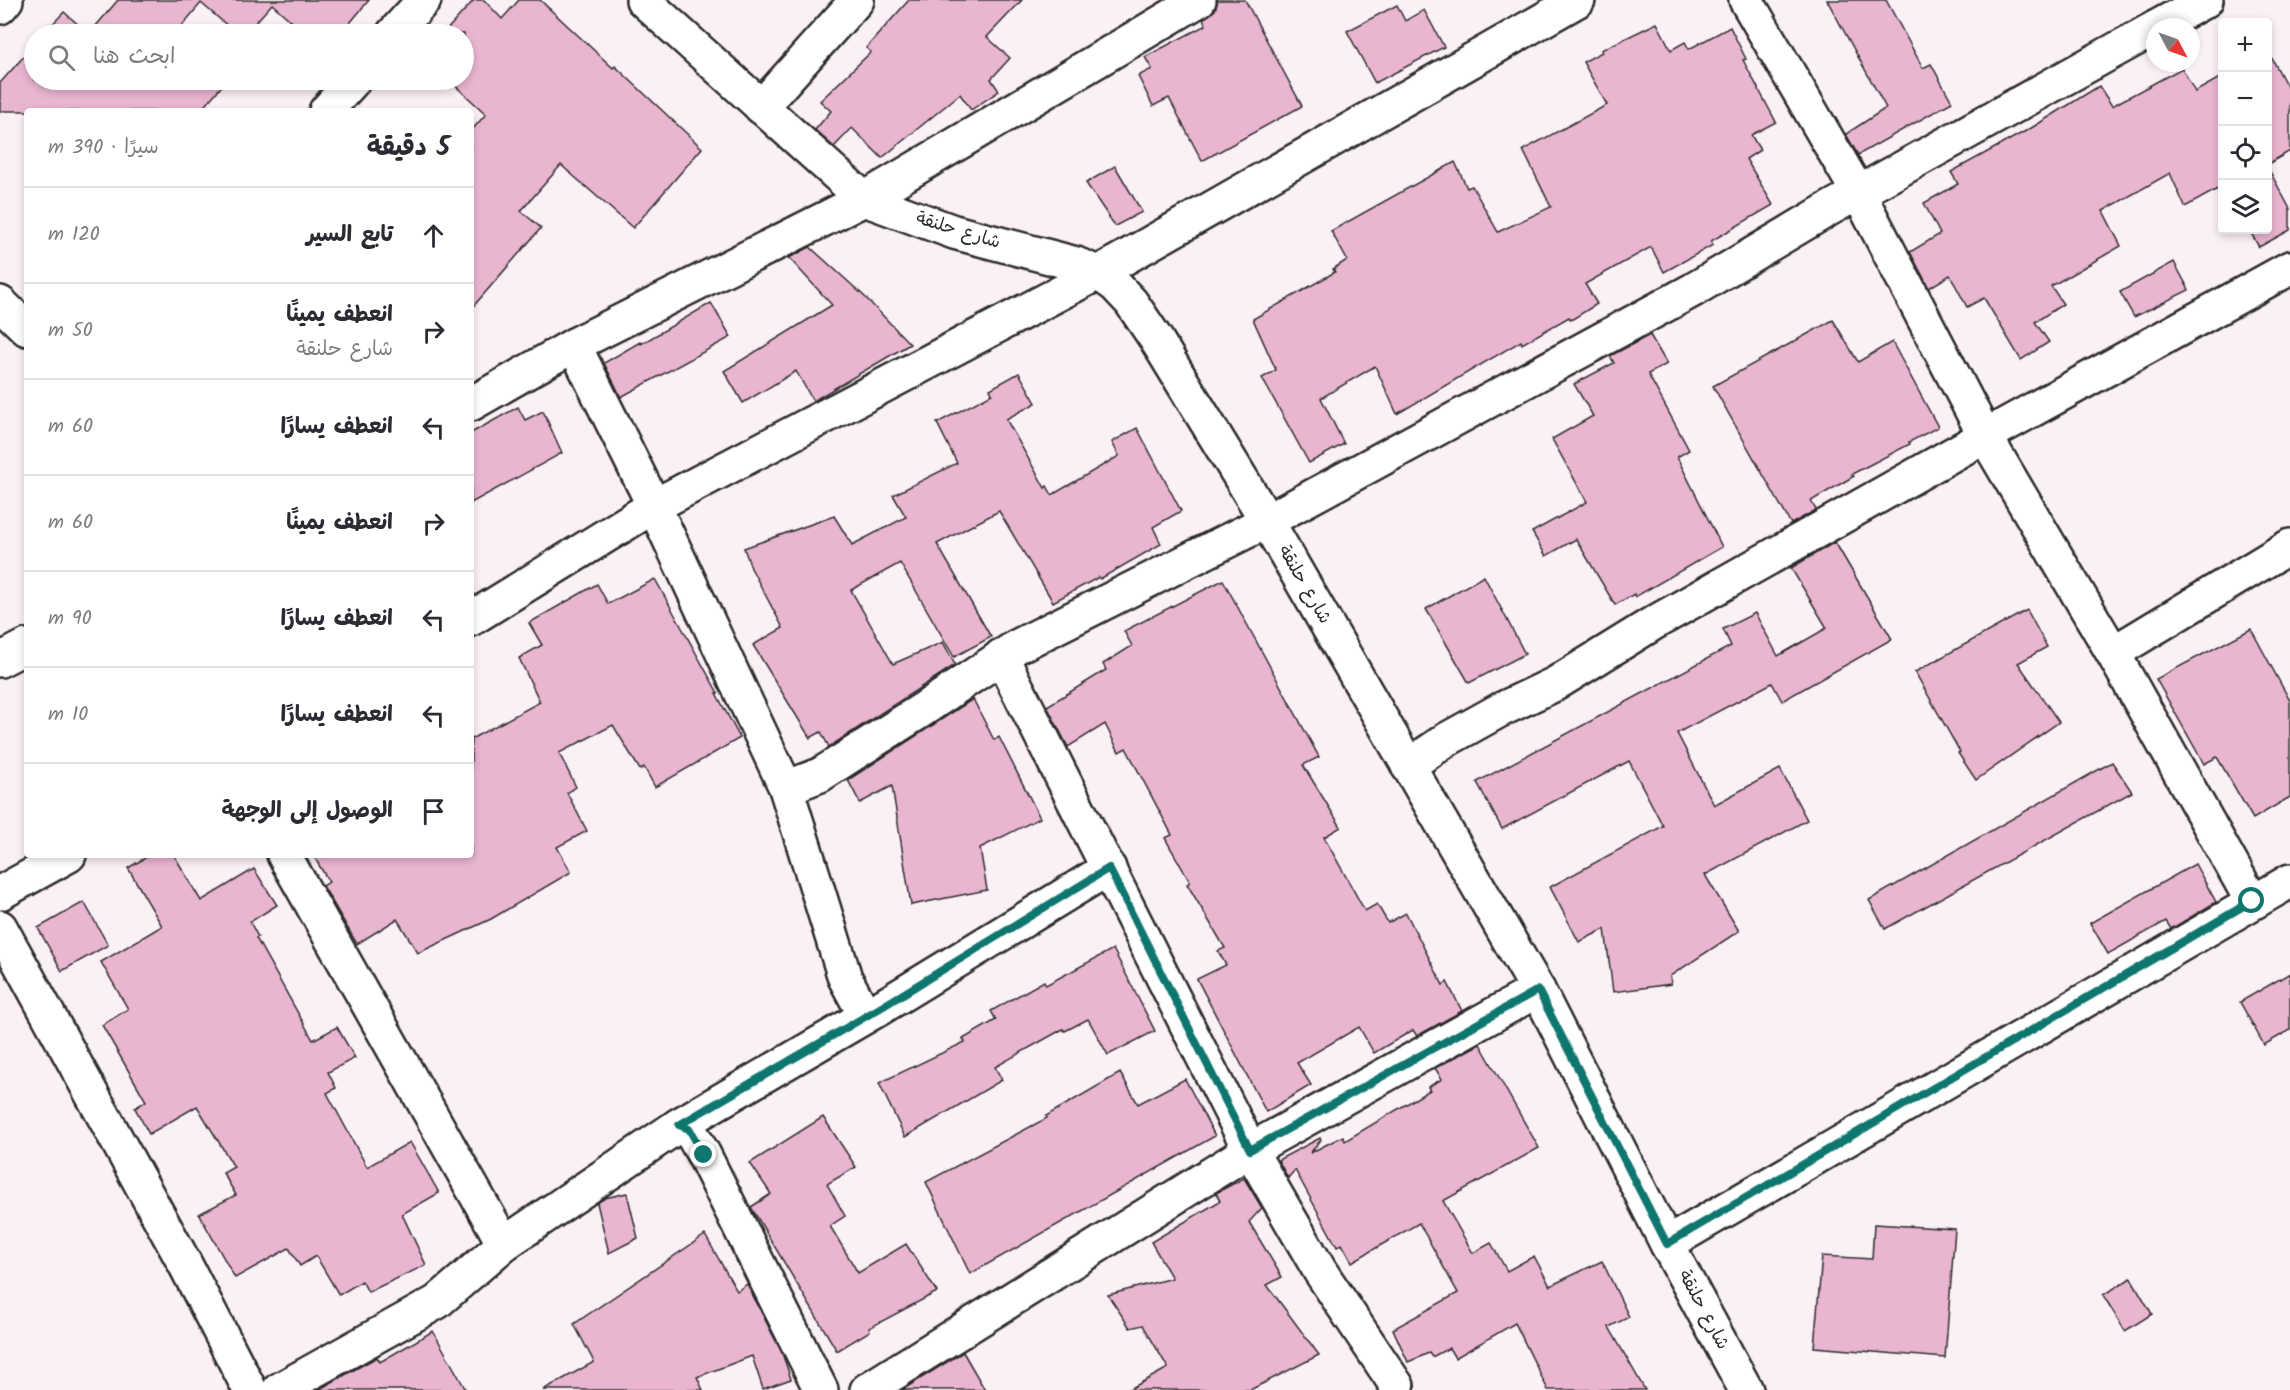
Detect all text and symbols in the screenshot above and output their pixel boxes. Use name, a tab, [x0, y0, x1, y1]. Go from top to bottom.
north arrow	[2146, 18, 2200, 72]
map controls	[2218, 18, 2272, 234]
button: +	[2218, 18, 2272, 72]
search box	[24, 24, 474, 90]
text: ابحث هنا	[93, 40, 175, 75]
icon: search	[45, 41, 78, 74]
button: −	[2218, 72, 2272, 126]
button: locate	[2218, 126, 2272, 180]
text: 5 دقيقة	[367, 127, 450, 169]
text: سيرًا · 390 m	[48, 132, 159, 164]
button: layers	[2218, 180, 2272, 234]
street label: شارع حلنقة	[912, 204, 1004, 258]
text: تابع السير	[306, 218, 393, 253]
text: 120 m	[48, 219, 100, 251]
icon: ahead	[417, 219, 450, 252]
text: انعطف يمينًا	[286, 298, 393, 333]
text: 50 m	[48, 315, 93, 347]
icon: right	[417, 315, 450, 348]
text: شارع حلنقة	[296, 334, 393, 366]
text: انعطف يسارًا	[281, 410, 393, 445]
text: 60 m	[48, 411, 93, 443]
icon: left	[417, 411, 450, 444]
text: انعطف يمينًا	[286, 506, 393, 541]
text: 60 m	[48, 507, 93, 539]
icon: right	[417, 507, 450, 540]
street label: شارع حلنقة	[1270, 540, 1338, 630]
text: انعطف يسارًا	[281, 602, 393, 637]
text: 90 m	[48, 603, 92, 635]
icon: left	[417, 603, 450, 636]
text: انعطف يسارًا	[281, 698, 393, 733]
text: 10 m	[48, 699, 88, 731]
icon: left	[417, 699, 450, 732]
text: الوصول إلى الوجهة	[221, 794, 393, 829]
icon: arrive	[417, 795, 450, 828]
route start	[2238, 887, 2264, 913]
route end	[690, 1141, 716, 1167]
street label: شارع حلنقة	[1670, 1265, 1736, 1355]

